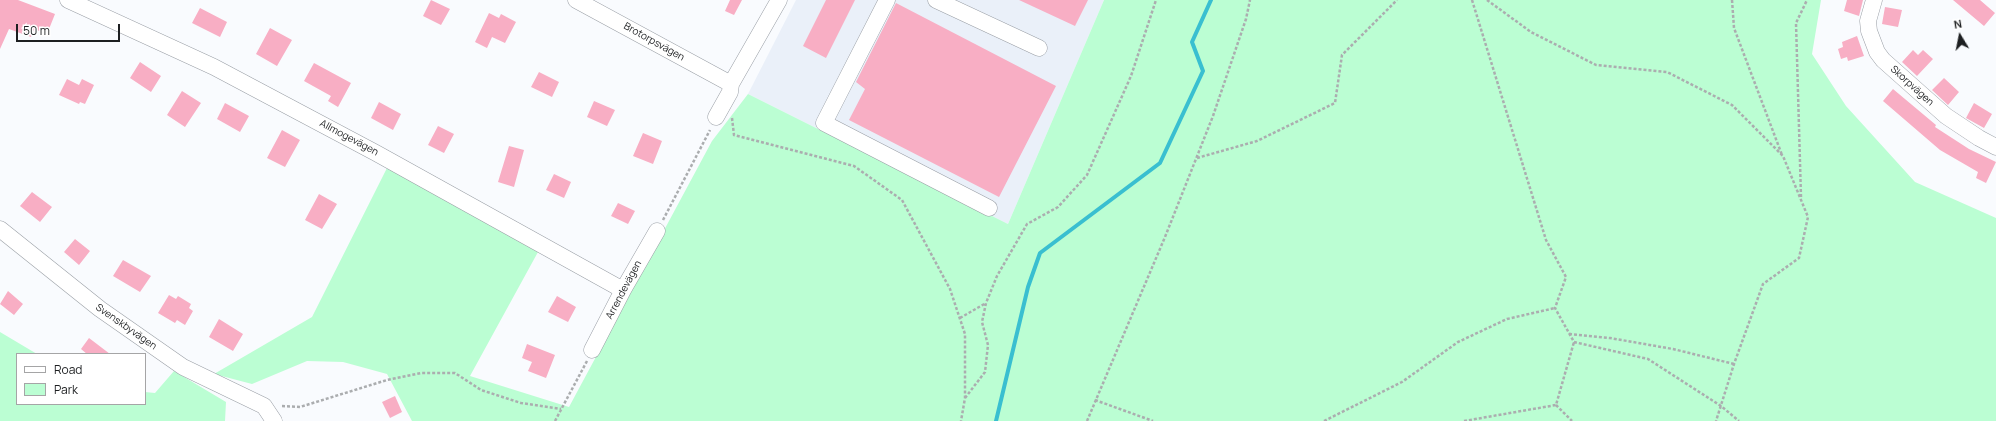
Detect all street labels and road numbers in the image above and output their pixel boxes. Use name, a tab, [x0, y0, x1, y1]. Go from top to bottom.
street label: Brotorpsvägen	[621, 20, 687, 64]
street label: Skorpvägen	[1888, 63, 1936, 109]
street label: Allmogevägen	[318, 117, 380, 159]
street label: Arrendevägen	[604, 259, 644, 321]
street label: Svenskbyvägen	[93, 302, 159, 352]

